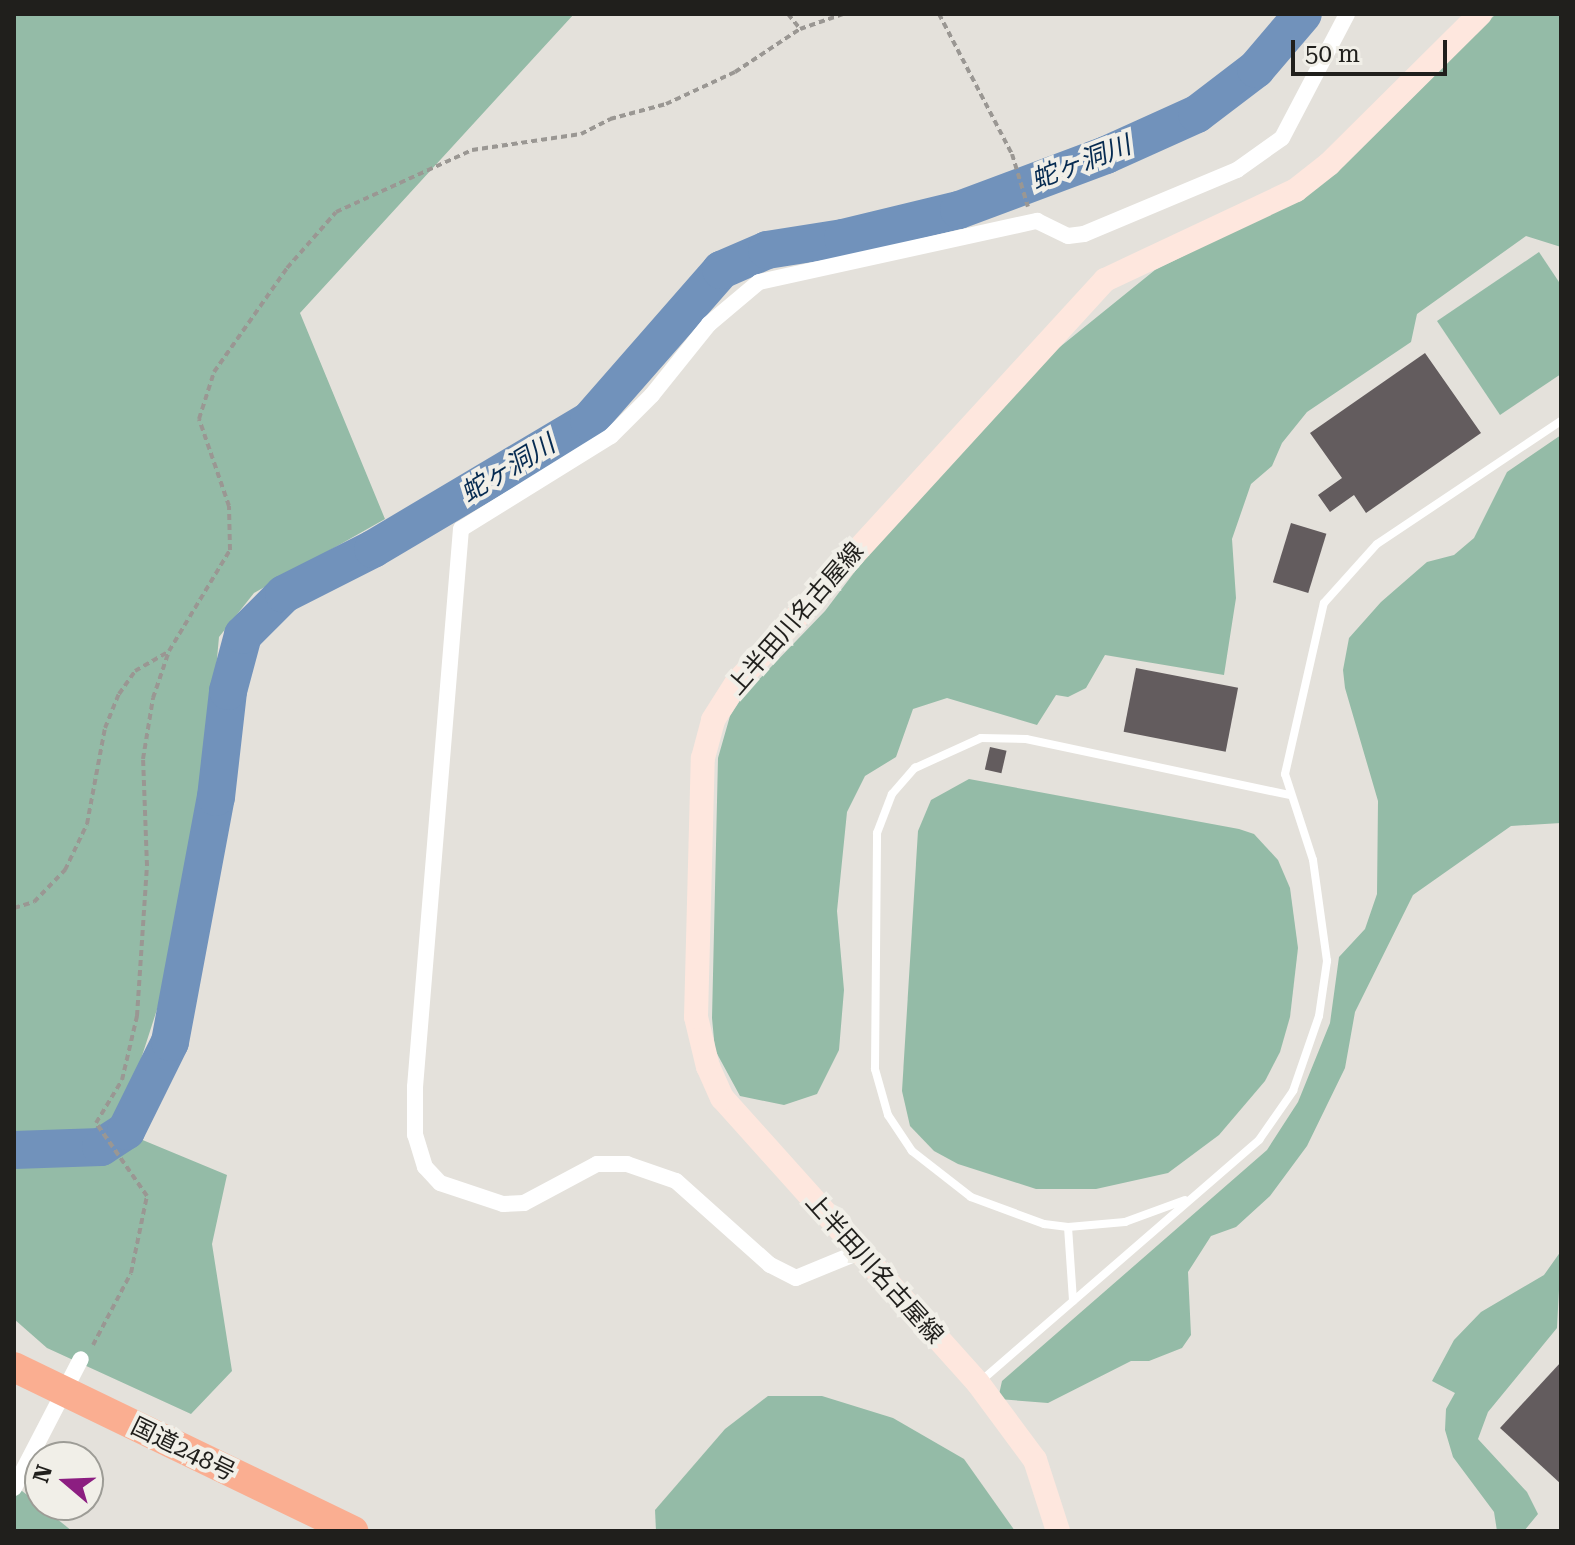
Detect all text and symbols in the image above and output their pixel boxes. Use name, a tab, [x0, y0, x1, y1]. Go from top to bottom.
scale bar	[1295, 24, 1451, 74]
text: 50 m	[1305, 40, 1360, 68]
water label: 蛇ヶ洞川	[1027, 130, 1135, 196]
water label: 蛇ヶ洞川	[455, 429, 561, 509]
street label: 上半田川名古屋線	[722, 537, 870, 701]
street label: 上半田川名古屋線	[799, 1188, 949, 1350]
street label: 国道248号	[126, 1412, 240, 1488]
north arrow	[24, 1441, 104, 1521]
text: N	[28, 1462, 57, 1486]

